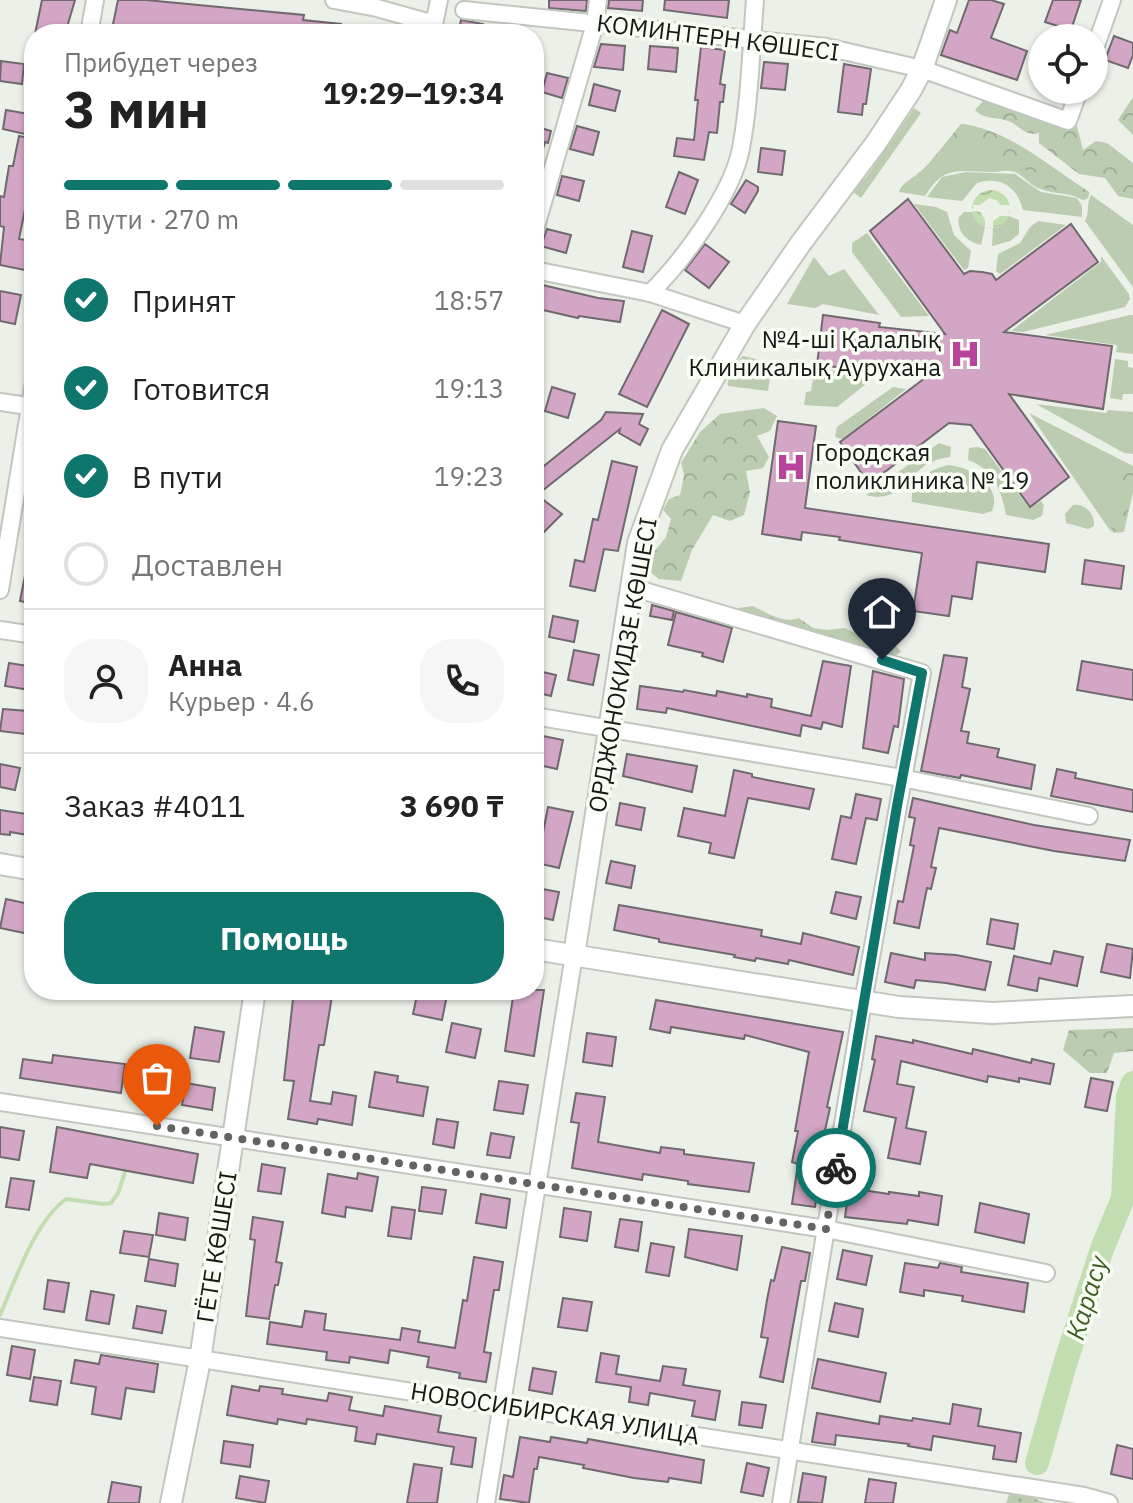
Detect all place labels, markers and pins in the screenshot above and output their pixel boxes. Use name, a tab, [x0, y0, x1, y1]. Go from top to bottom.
place label: №4-ші Қалалық Клиникалық Аурухана	[689, 323, 941, 383]
hospital icon: №4-ші Қалалық Клиникалық Аурухана	[948, 337, 982, 371]
place label: Городская поликлиника № 19	[815, 436, 1029, 496]
hospital icon: Городская поликлиника № 19	[774, 450, 808, 484]
pin	[848, 578, 916, 660]
pin	[123, 1044, 191, 1126]

